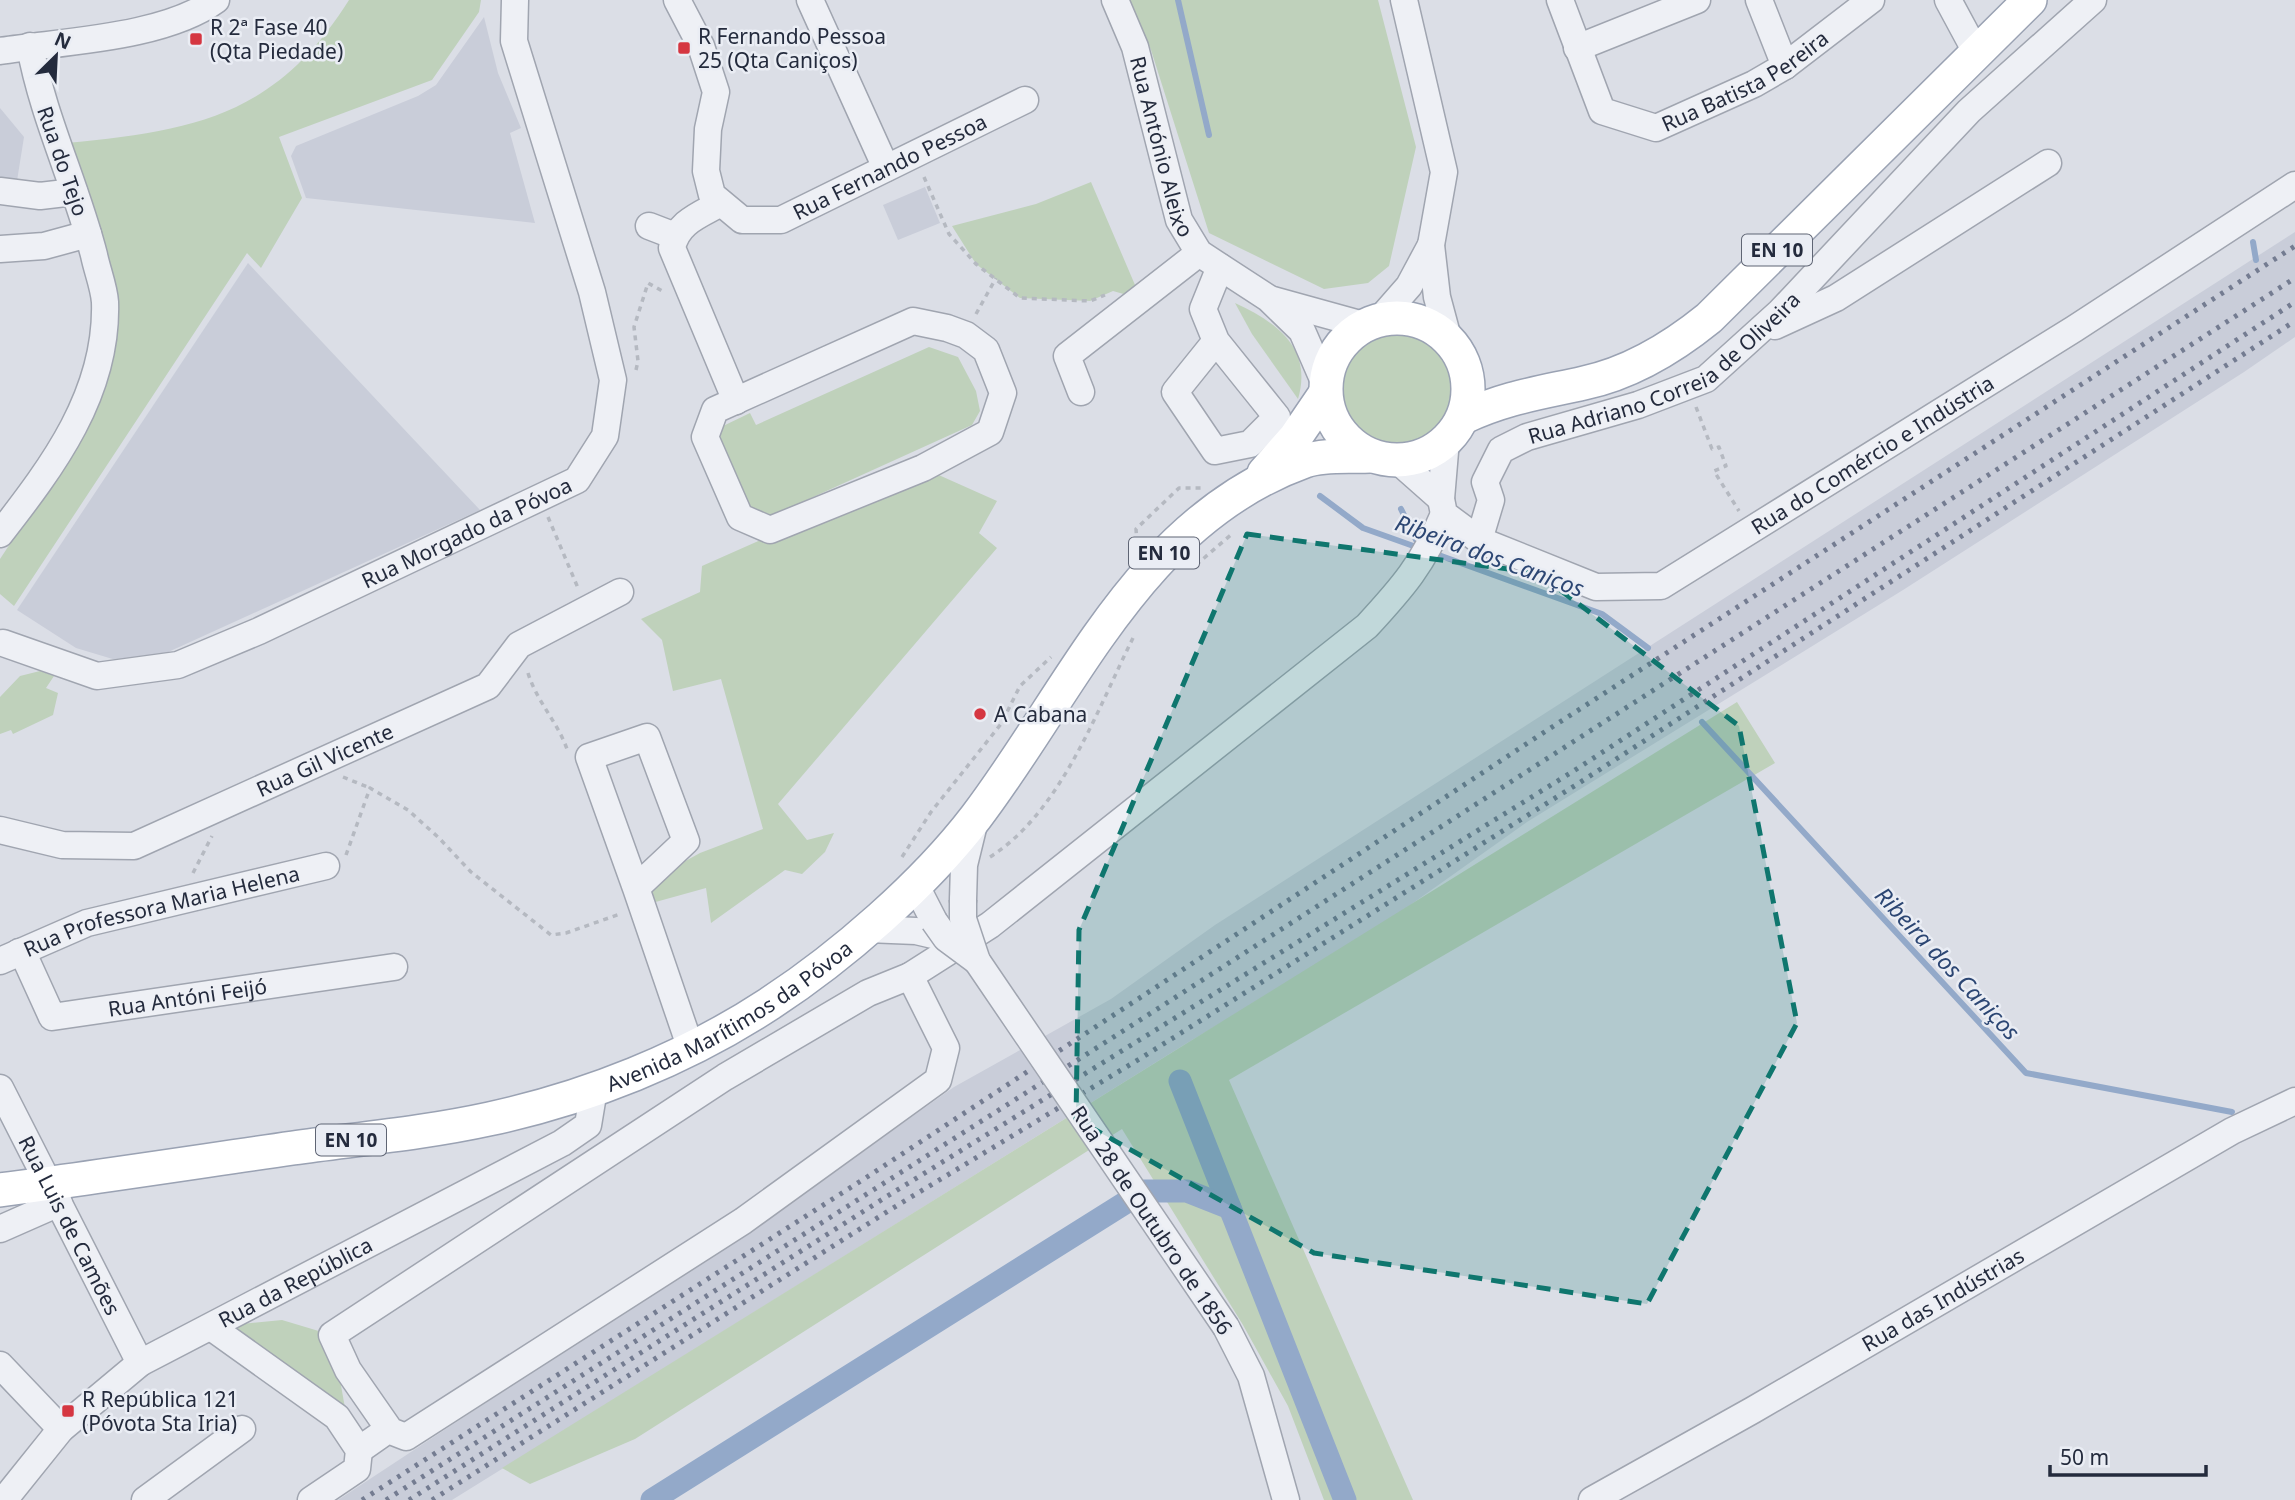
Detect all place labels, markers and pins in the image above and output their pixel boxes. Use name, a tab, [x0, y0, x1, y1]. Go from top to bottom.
place label: R 2ª Fase 40 (Qta Piedade)	[210, 13, 343, 65]
place label: R Fernando Pessoa 25 (Qta Caniços)	[698, 22, 886, 74]
marker: R 2ª Fase 40 (Qta Piedade)	[188, 31, 204, 47]
marker: R Fernando Pessoa 25 (Qta Caniços)	[676, 40, 692, 56]
place label: A Cabana	[994, 700, 1087, 728]
marker: A Cabana	[972, 706, 988, 722]
place label: R República 121 (Póvota Sta Iria)	[82, 1385, 238, 1437]
marker: R República 121 (Póvota Sta Iria)	[60, 1403, 76, 1419]

